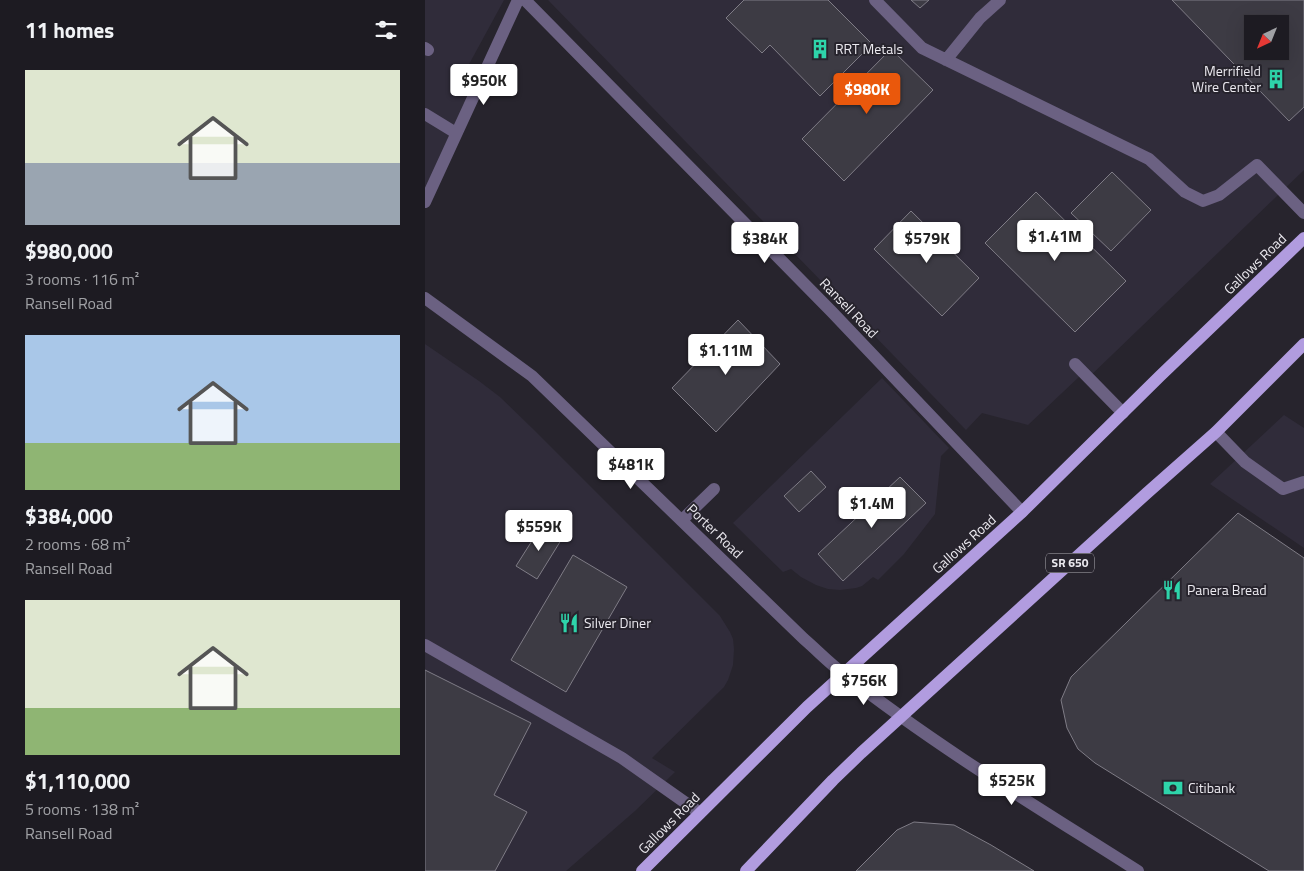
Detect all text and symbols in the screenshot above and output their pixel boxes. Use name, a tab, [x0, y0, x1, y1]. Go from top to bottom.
text: 11 homes	[25, 14, 114, 46]
north arrow	[1244, 15, 1289, 60]
map controls	[1244, 15, 1289, 60]
icon: filters	[372, 16, 400, 44]
building icon: RRT Metals	[809, 38, 831, 60]
place label: RRT Metals	[835, 38, 903, 59]
place label: Merrifield Wire Center	[1192, 60, 1261, 97]
pin: $950K	[449, 64, 519, 106]
text: $950K	[461, 68, 507, 92]
building icon: Merrifield Wire Center	[1265, 68, 1287, 90]
pin: $980K	[832, 72, 902, 115]
text: $980K	[844, 77, 890, 101]
icon: home	[168, 103, 258, 193]
pin: $1.41M	[1014, 220, 1096, 262]
pin: $384K	[730, 222, 800, 264]
pin: $579K	[892, 222, 962, 264]
text: $1.41M	[1028, 224, 1082, 248]
text: $384K	[742, 226, 788, 250]
text: $579K	[904, 226, 950, 250]
street label: Gallows Road	[1219, 228, 1291, 299]
text: $980,000	[25, 235, 113, 267]
text: 3 rooms · 116 m²	[25, 267, 139, 291]
street label: Ransell Road	[815, 273, 884, 342]
text: Ransell Road	[25, 291, 113, 315]
pin: $1.11M	[685, 334, 767, 376]
text: $1.11M	[699, 338, 753, 362]
icon: home	[168, 368, 258, 458]
pin: $481K	[596, 448, 666, 490]
text: $481K	[608, 452, 654, 476]
pin: $1.4M	[837, 486, 907, 529]
text: $1.4M	[850, 491, 894, 515]
street label: Porter Road	[683, 499, 748, 563]
text: $384,000	[25, 500, 113, 532]
street label: Gallows Road	[927, 509, 1000, 578]
pin: $559K	[504, 510, 574, 552]
text: $559K	[516, 514, 562, 538]
text: 2 rooms · 68 m²	[25, 532, 130, 556]
road number: SR 650	[1046, 554, 1094, 572]
text: Ransell Road	[25, 556, 113, 580]
restaurant icon: Panera Bread	[1161, 579, 1183, 601]
place label: Panera Bread	[1187, 579, 1267, 600]
restaurant icon: Silver Diner	[558, 612, 580, 634]
place label: Silver Diner	[584, 612, 651, 633]
icon: home	[168, 633, 258, 723]
pin: $756K	[829, 664, 899, 706]
text: $756K	[841, 668, 887, 692]
pin: $525K	[977, 764, 1047, 806]
text: $1,110,000	[25, 765, 130, 797]
text: $525K	[989, 768, 1035, 792]
bank icon: Citibank	[1162, 777, 1184, 799]
place label: Citibank	[1188, 777, 1236, 798]
street label: Gallows Road	[633, 787, 704, 858]
text: 5 rooms · 138 m²	[25, 797, 139, 821]
text: Ransell Road	[25, 821, 113, 845]

